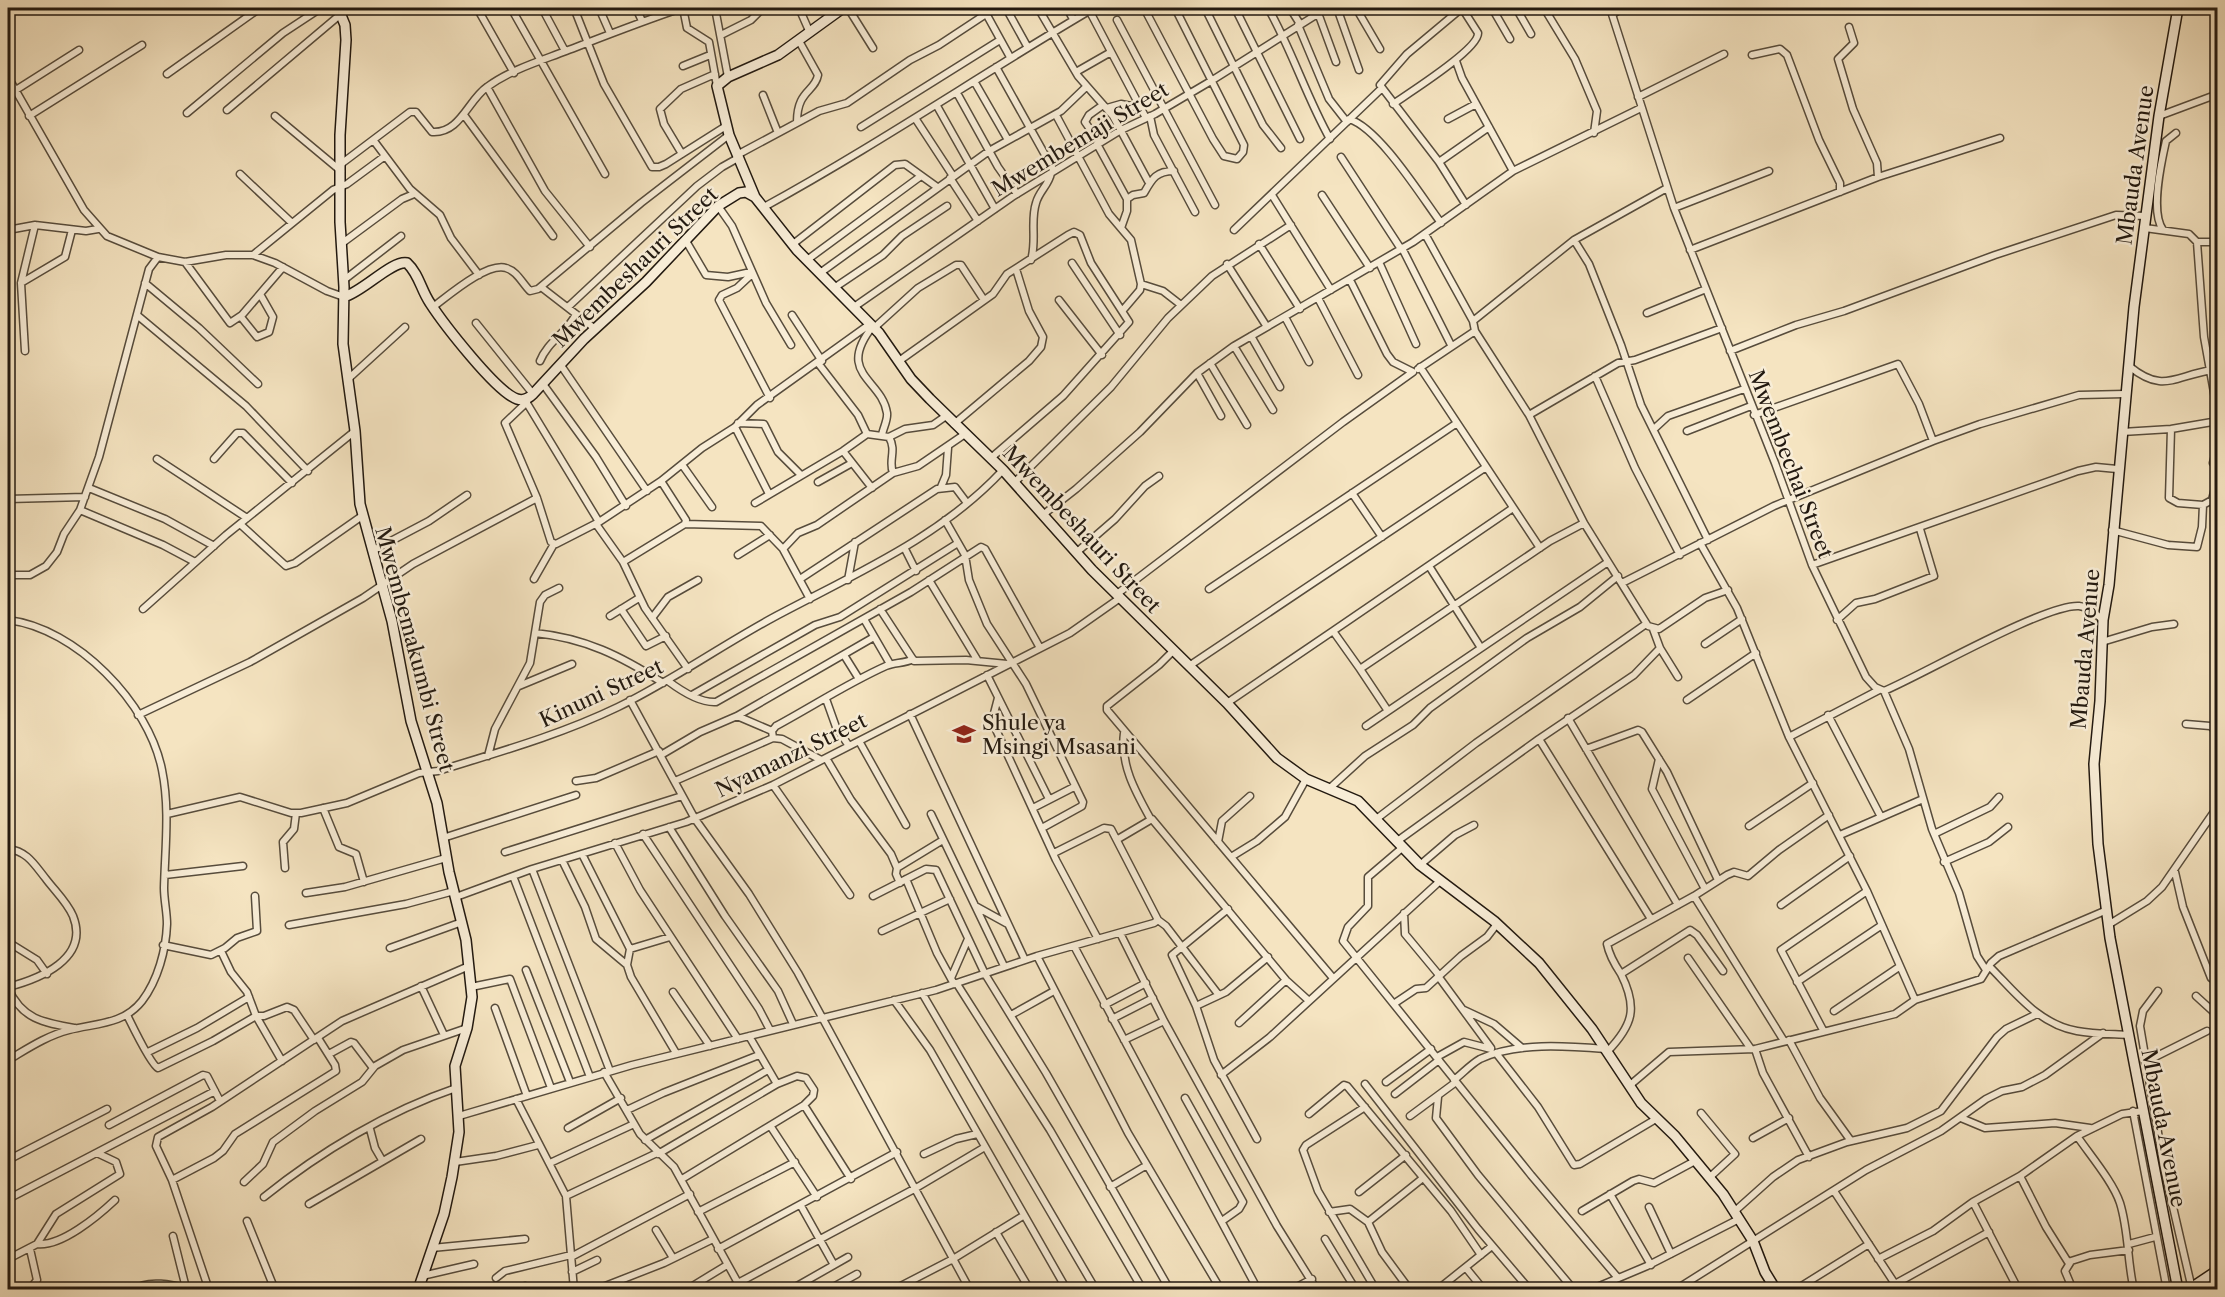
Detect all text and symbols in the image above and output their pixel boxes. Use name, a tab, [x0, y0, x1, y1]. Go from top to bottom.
street label: Mwembemaji Street	[987, 76, 1173, 202]
street label: Mbauda Avenue	[2111, 84, 2159, 246]
street label: Mwembeshauri Street	[547, 181, 723, 352]
street label: Mwembechai Street	[1743, 366, 1839, 562]
street label: Mwembeshauri Street	[998, 440, 1167, 618]
street label: Mwembemakumbi Street	[370, 524, 460, 775]
street label: Mbauda Avenue	[2066, 568, 2104, 730]
street label: Kinuni Street	[535, 653, 667, 733]
street label: Nyamanzi Street	[711, 707, 871, 802]
place label: Shule ya Msingi Msasani	[982, 710, 1136, 759]
school or university icon: Shule ya Msingi Msasani	[951, 721, 977, 747]
street label: Mbauda Avenue	[2136, 1047, 2192, 1209]

